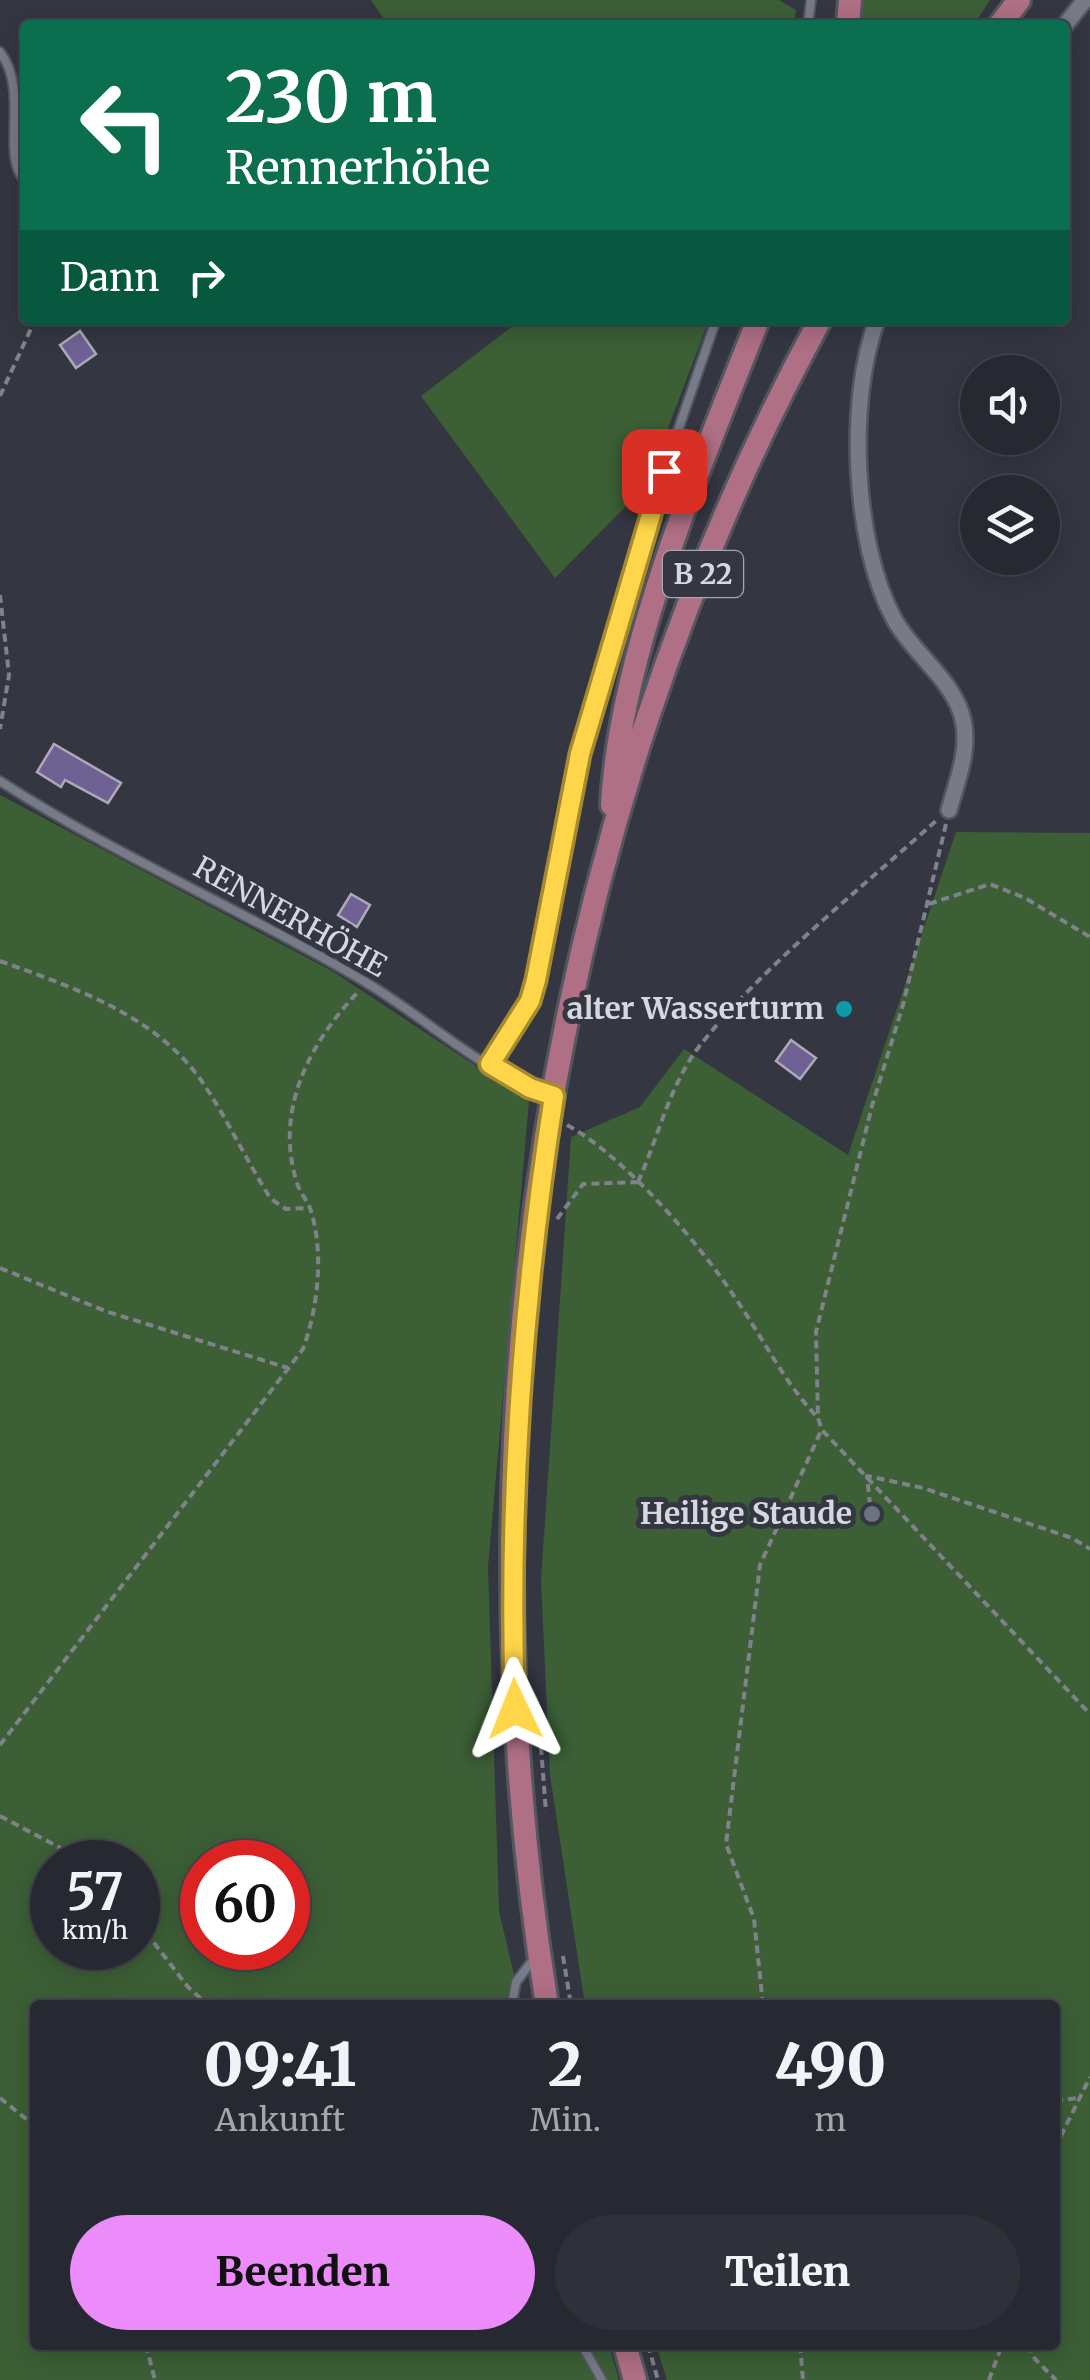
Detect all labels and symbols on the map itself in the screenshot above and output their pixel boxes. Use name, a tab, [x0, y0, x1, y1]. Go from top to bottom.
pin	[622, 429, 707, 514]
road number: B 22	[663, 551, 743, 597]
street label: RENNERHÖHE	[187, 847, 394, 985]
place label: alter Wasserturm	[567, 989, 824, 1027]
marker: alter Wasserturm	[833, 998, 855, 1020]
place label: Heilige Staude	[640, 1494, 852, 1532]
marker: Heilige Staude	[861, 1503, 883, 1525]
position arrow	[463, 1657, 567, 1761]
speed limit sign: 60	[180, 1840, 310, 1970]

